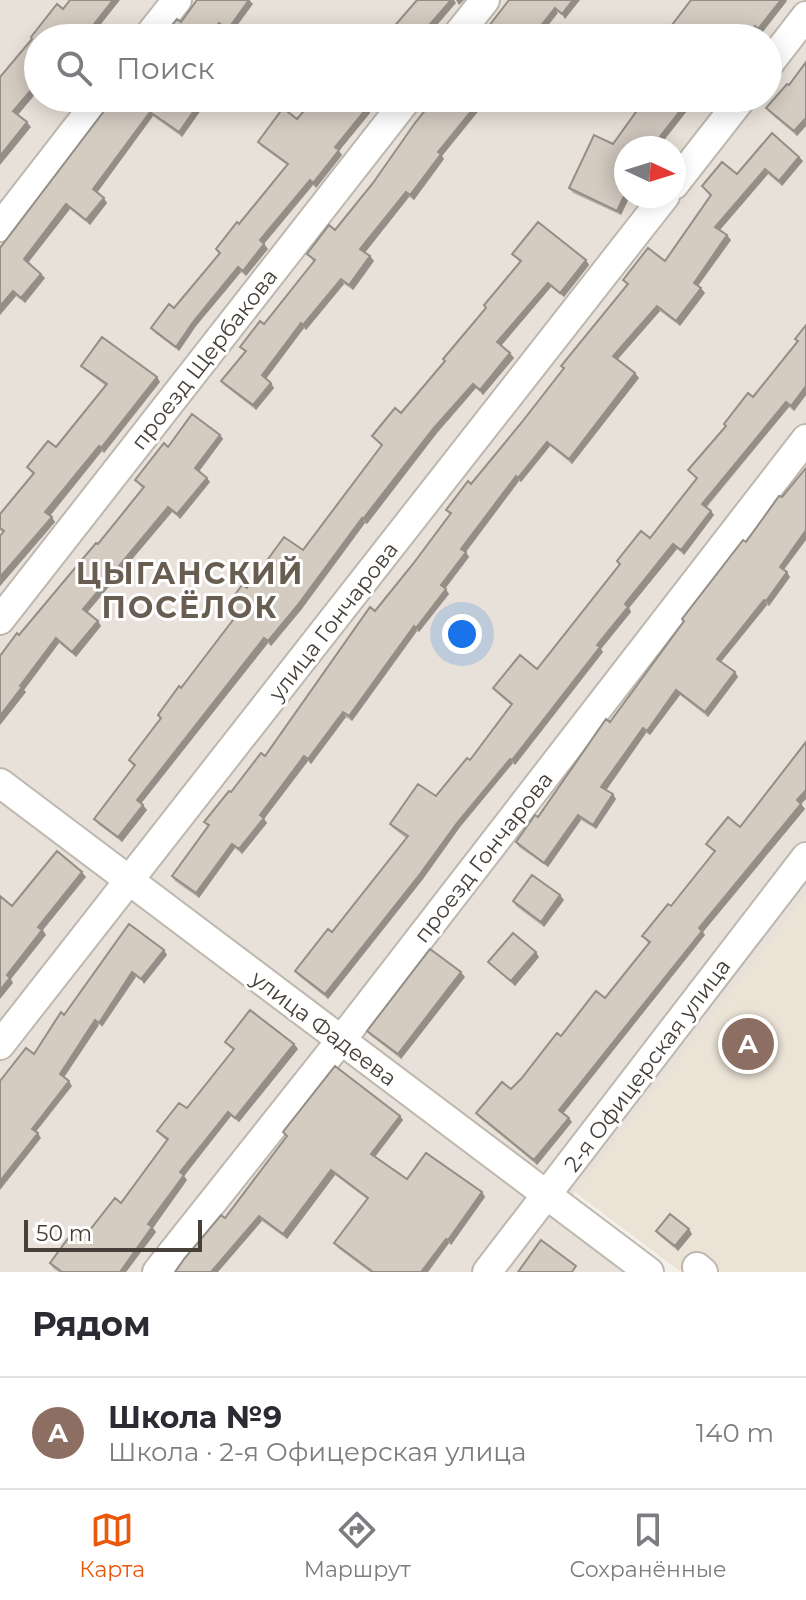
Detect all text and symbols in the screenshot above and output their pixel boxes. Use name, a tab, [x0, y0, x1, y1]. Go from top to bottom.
search box	[24, 24, 782, 112]
icon: search	[52, 46, 96, 90]
text: Поиск	[116, 50, 215, 87]
north arrow	[614, 136, 686, 208]
street label: проезд Щербакова	[125, 263, 283, 455]
street label: улица Гончарова	[262, 536, 404, 707]
district label: ЦЫГАНСКИЙ ПОСЁЛОК	[76, 555, 304, 626]
your location	[442, 614, 482, 654]
street label: проезд Гончарова	[408, 766, 558, 948]
street label: 2-я Офицерская улица	[558, 953, 736, 1177]
street label: улица Фадеева	[245, 964, 402, 1092]
pin: A	[722, 1014, 774, 1074]
scale bar	[24, 1216, 202, 1252]
text: 50 m	[36, 1220, 92, 1247]
text: Рядом	[32, 1303, 151, 1345]
text: Школа №9	[108, 1399, 282, 1436]
text: A	[48, 1417, 68, 1449]
text: 140 m	[696, 1417, 774, 1449]
text: Школа · 2-я Офицерская улица	[108, 1436, 526, 1468]
tab: Карта	[79, 1508, 145, 1583]
tab: Маршрут	[304, 1508, 411, 1583]
tab: Сохранённые	[569, 1508, 727, 1583]

